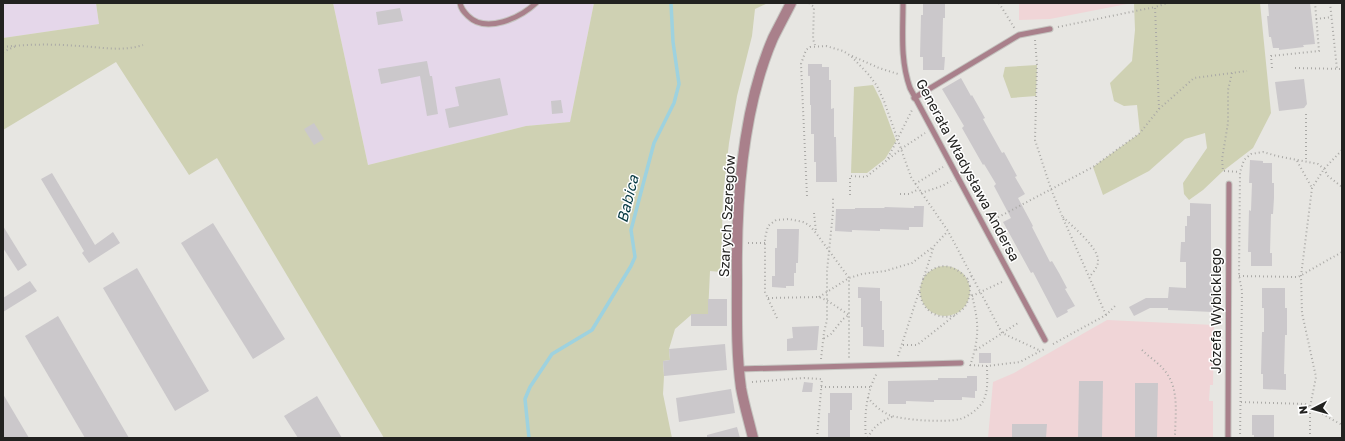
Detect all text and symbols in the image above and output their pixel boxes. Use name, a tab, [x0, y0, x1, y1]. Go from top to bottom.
street label: Generała Władysława Andersa	[913, 76, 1024, 264]
street label: Szarych Szeregów	[715, 154, 738, 278]
water label: Babica	[612, 173, 642, 224]
street label: Józefa Wybickiego	[1207, 248, 1224, 374]
north arrow	[1293, 389, 1333, 429]
text: N	[1296, 405, 1309, 415]

